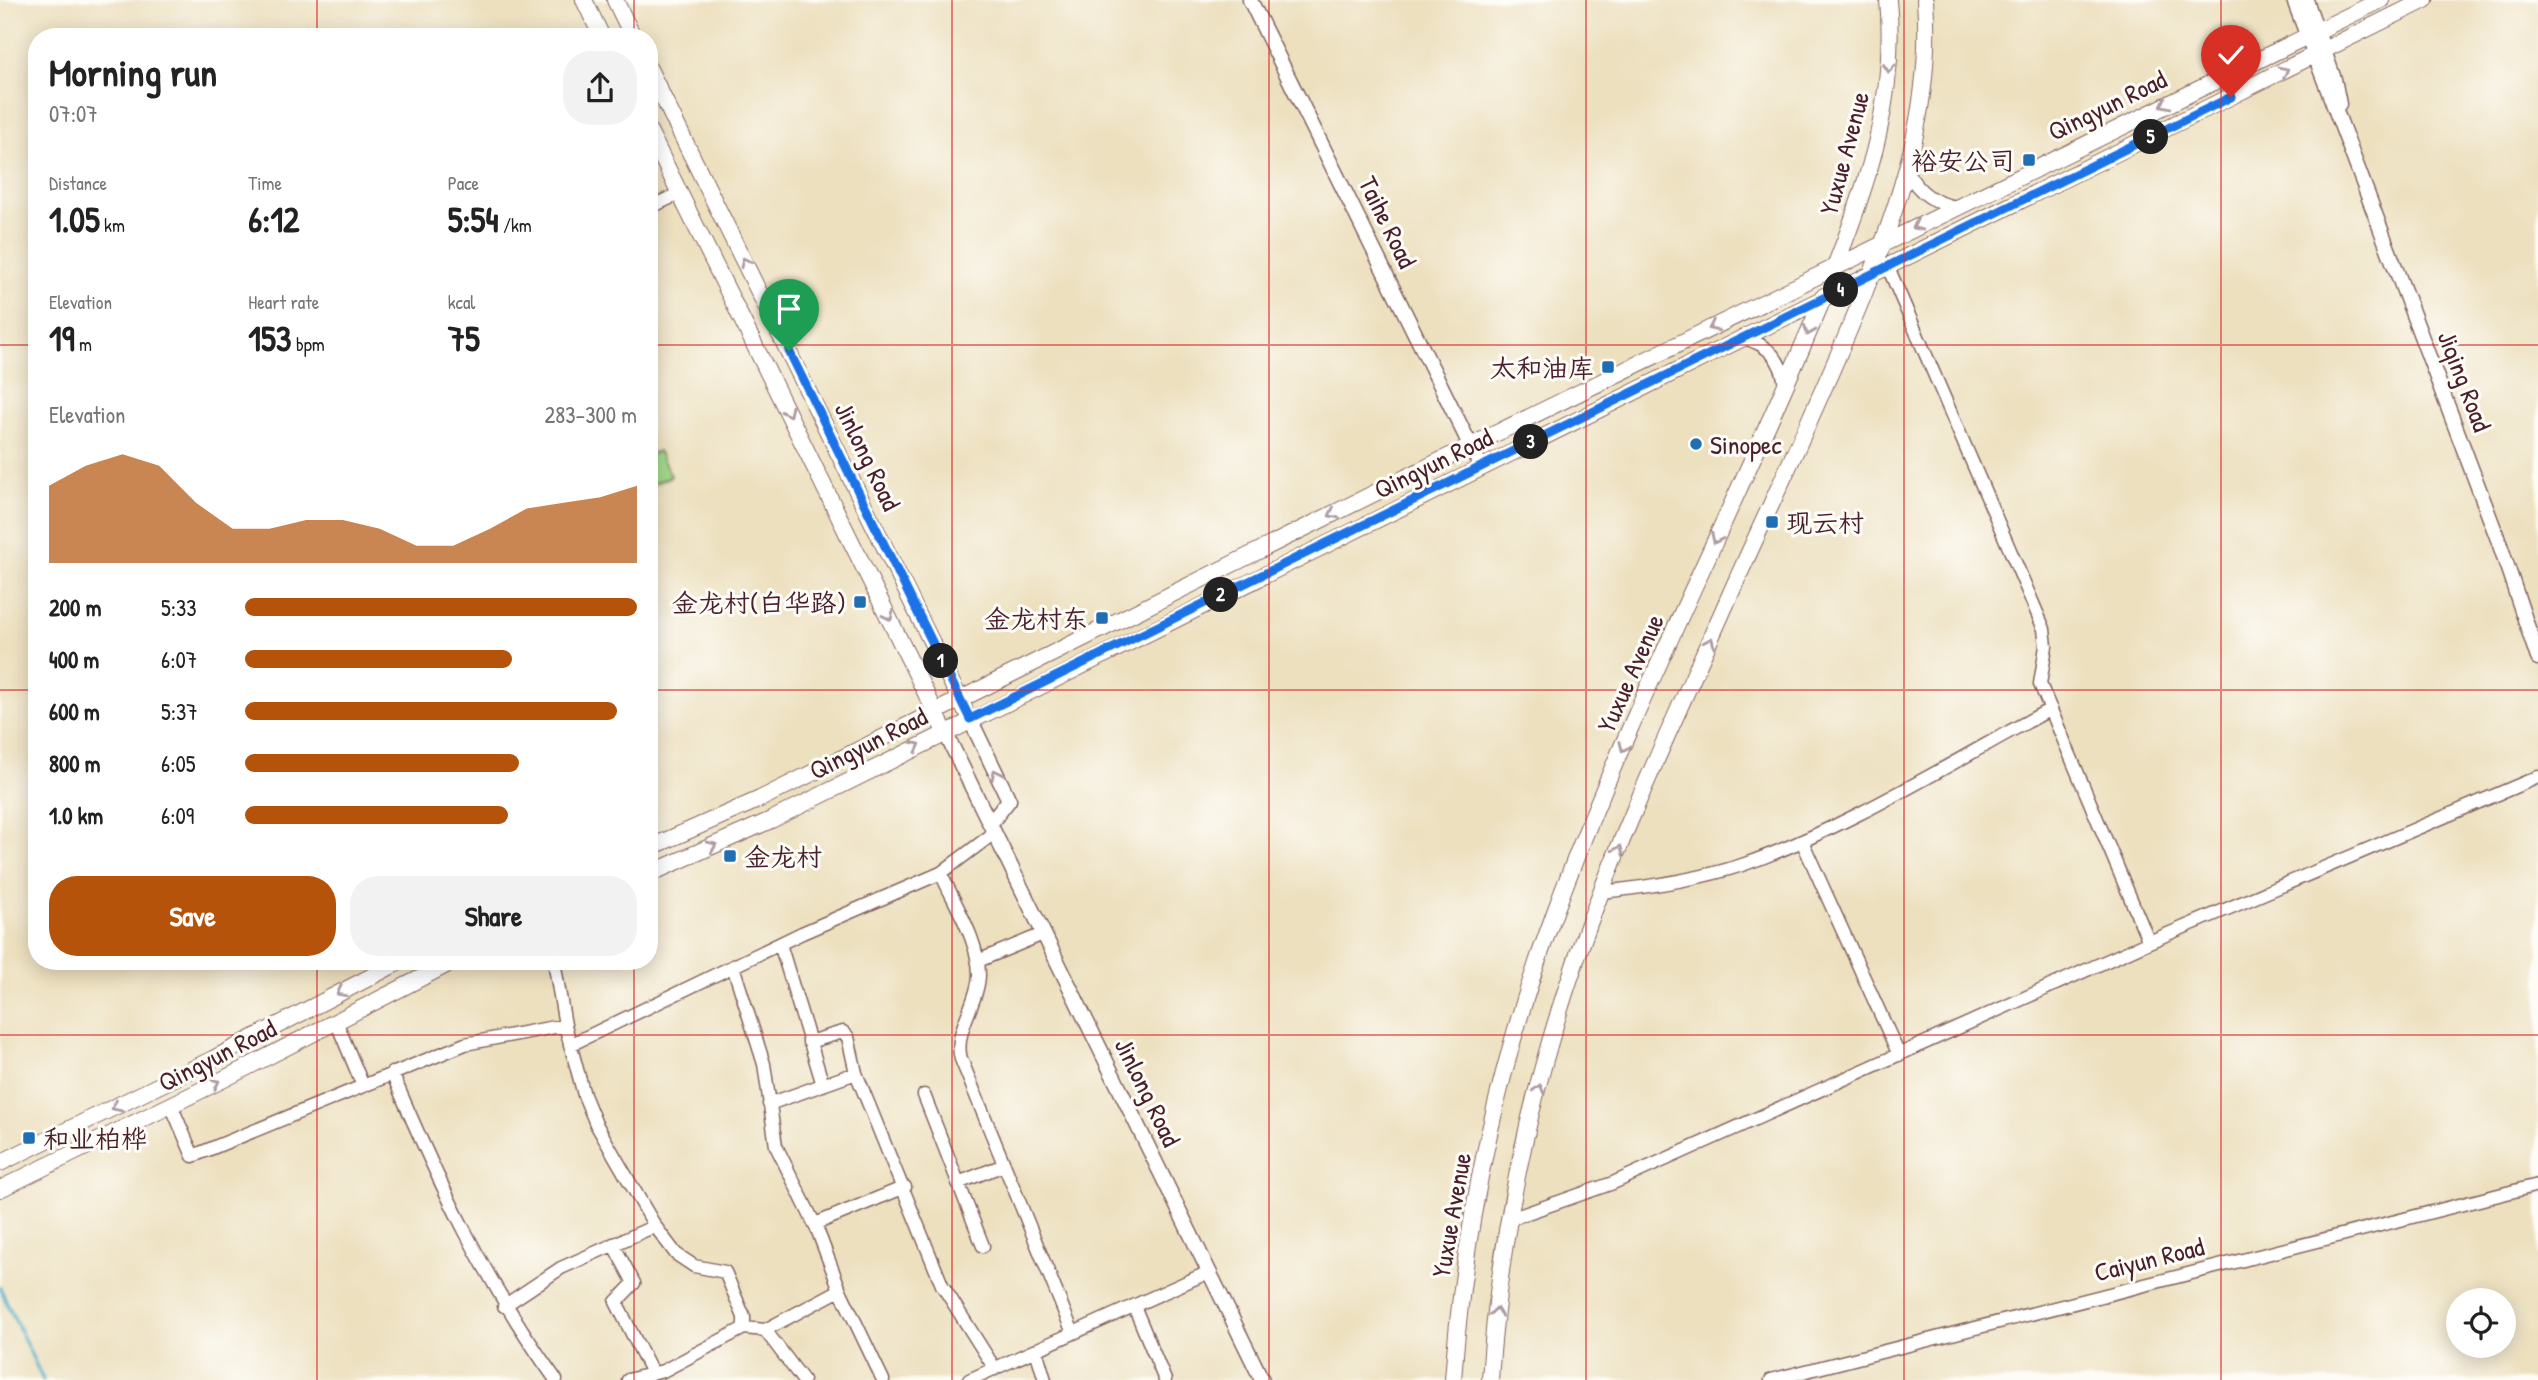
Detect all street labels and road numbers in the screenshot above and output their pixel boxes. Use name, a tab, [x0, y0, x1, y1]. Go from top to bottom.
street label: Qingyun Road	[2042, 61, 2172, 149]
street label: Yuxue Avenue	[1811, 88, 1877, 218]
street label: Taihe Road	[1351, 170, 1425, 274]
street label: Jiqing Road	[2430, 326, 2500, 436]
street label: Jinlong Road	[827, 396, 909, 516]
street label: Qingyun Road	[1368, 419, 1498, 507]
street label: Yuxue Avenue	[1588, 608, 1672, 738]
street label: Qingyun Road	[803, 698, 933, 788]
street label: Qingyun Road	[152, 1010, 282, 1100]
street label: Jinlong Road	[1107, 1032, 1189, 1152]
street label: Yuxue Avenue	[1423, 1150, 1479, 1280]
street label: Caiyun Road	[2090, 1228, 2208, 1290]

